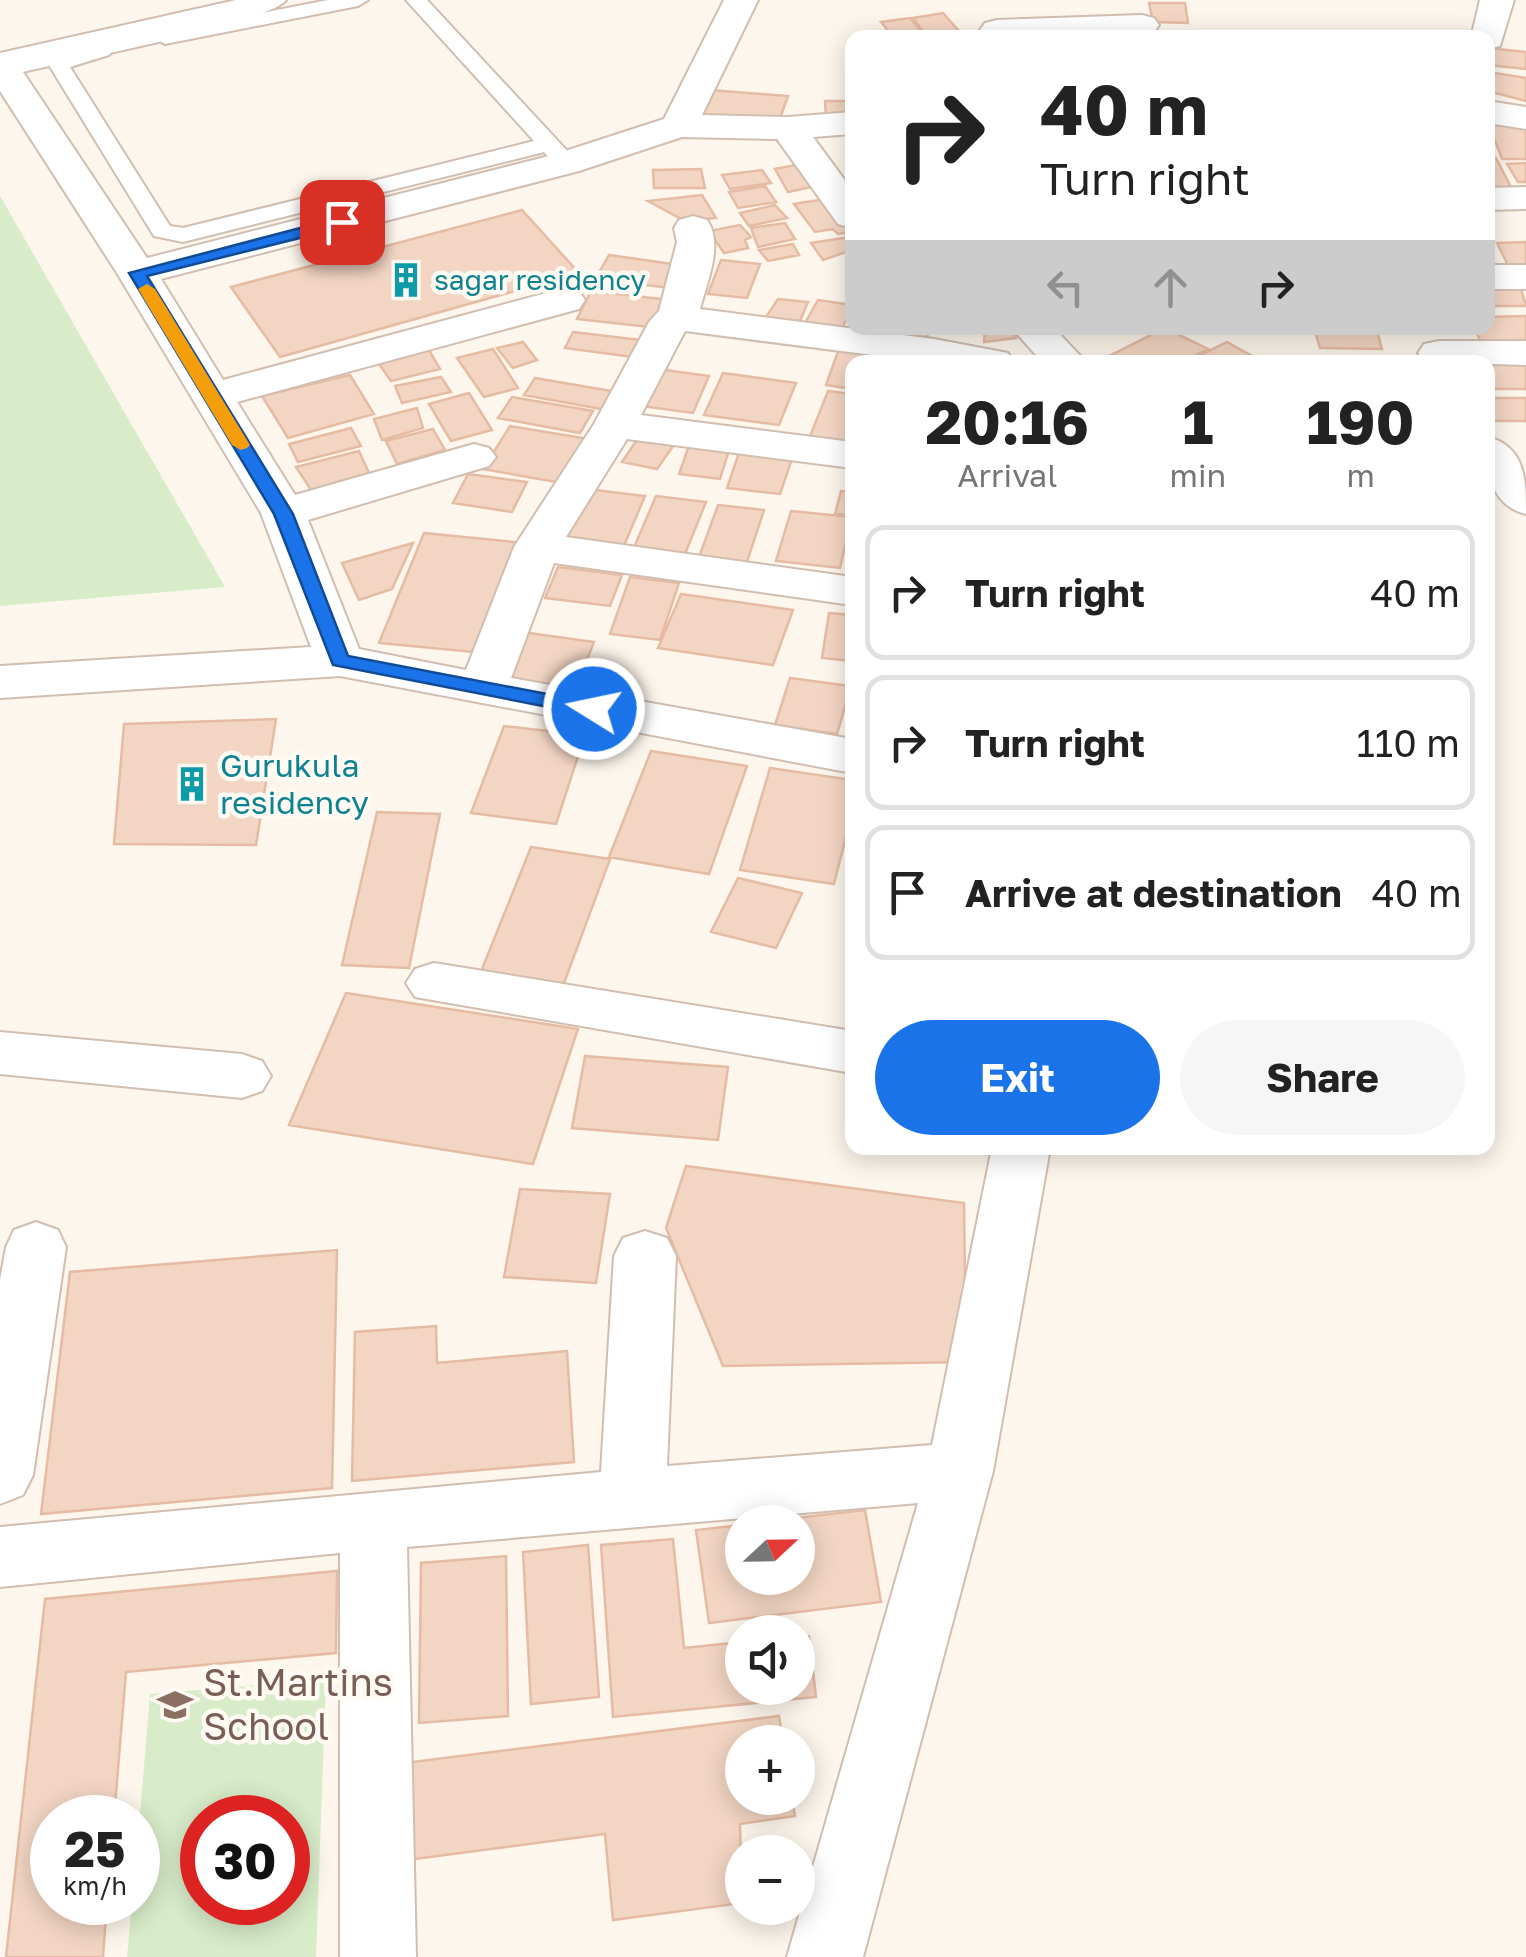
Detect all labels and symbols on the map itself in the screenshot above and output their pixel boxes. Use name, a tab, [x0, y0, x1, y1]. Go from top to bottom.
pin	[300, 180, 385, 265]
building icon: sagar residency	[387, 261, 425, 299]
place label: sagar residency	[434, 263, 646, 296]
position arrow	[542, 657, 646, 761]
place label: Gurukula residency	[220, 746, 369, 821]
building icon: Gurukula residency	[173, 765, 211, 803]
north arrow	[725, 1505, 815, 1595]
place label: St.Martins School	[203, 1659, 393, 1748]
school or university icon: St.Martins School	[156, 1686, 194, 1724]
speed limit sign: 30	[180, 1795, 310, 1925]

